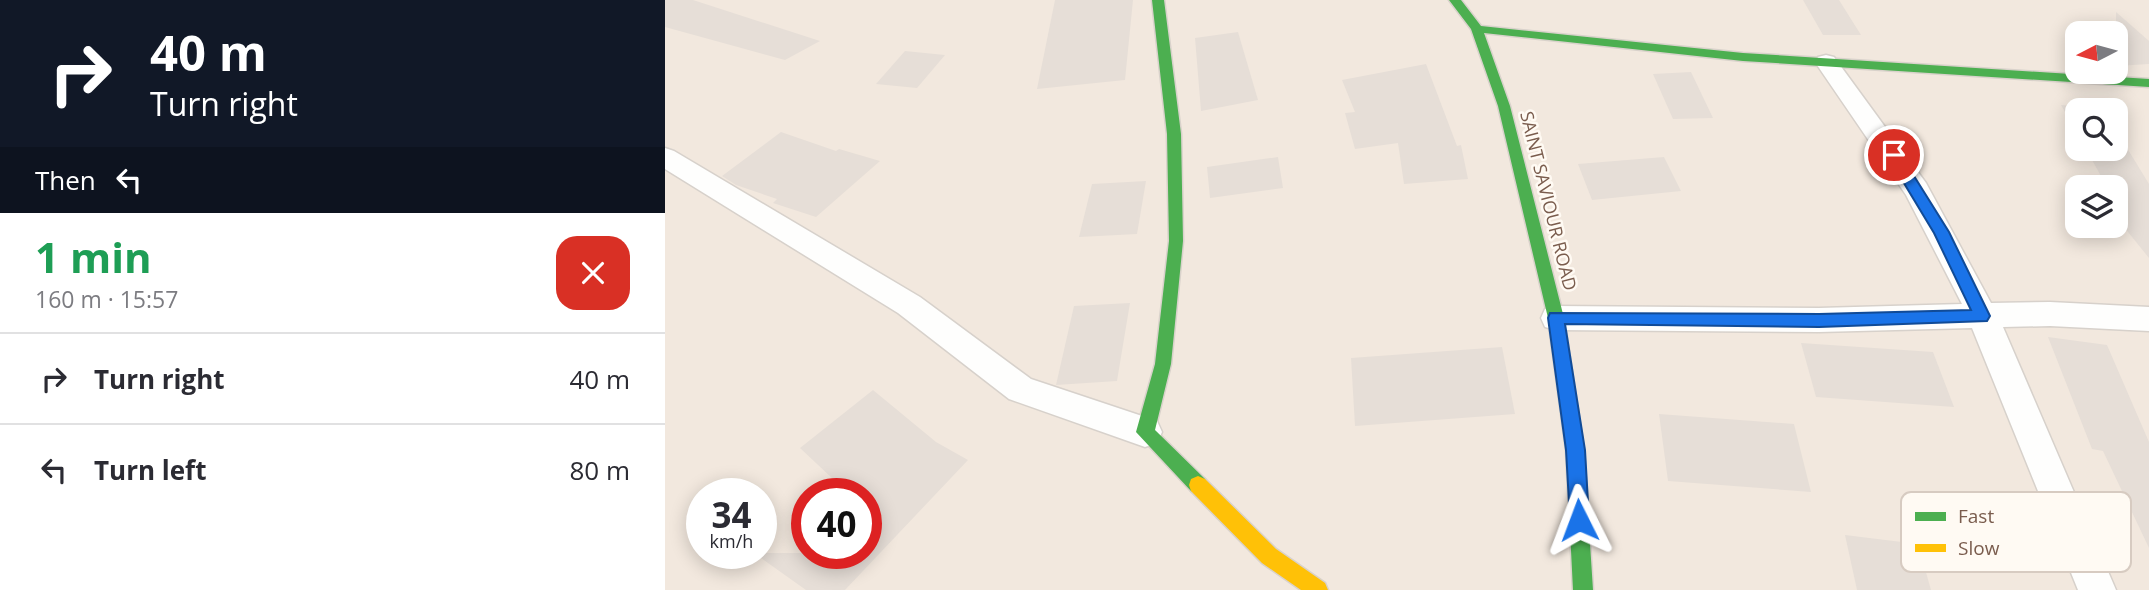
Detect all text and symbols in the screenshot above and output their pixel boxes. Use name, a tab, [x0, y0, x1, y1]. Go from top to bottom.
text: 40 m	[150, 19, 267, 85]
north arrow	[2065, 21, 2128, 84]
map controls	[2065, 21, 2128, 238]
icon: right	[35, 28, 126, 119]
text: Turn right	[150, 82, 298, 125]
button: search	[2065, 98, 2128, 161]
street label: SAINT SAVIOUR ROAD	[1515, 109, 1583, 293]
pin	[1864, 125, 1924, 185]
icon: arrive	[1875, 136, 1913, 174]
icon: left	[110, 161, 148, 199]
text: Then	[35, 162, 96, 198]
button: layers	[2065, 175, 2128, 238]
text: 1 min	[35, 228, 152, 285]
button: close	[556, 236, 630, 310]
text: 160 m · 15:57	[35, 283, 178, 315]
icon: right	[35, 360, 73, 398]
text: Turn right	[94, 361, 225, 397]
text: 40 m	[569, 361, 630, 397]
icon: left	[35, 451, 73, 489]
text: Turn left	[94, 452, 206, 488]
text: 80 m	[569, 452, 630, 488]
speed limit sign: 40	[791, 478, 882, 569]
position arrow	[1542, 483, 1616, 557]
text: 34	[711, 491, 752, 538]
legend	[1901, 492, 2131, 572]
text: Fast	[1958, 503, 1994, 529]
text: km/h	[710, 529, 753, 553]
text: Slow	[1958, 535, 2000, 561]

